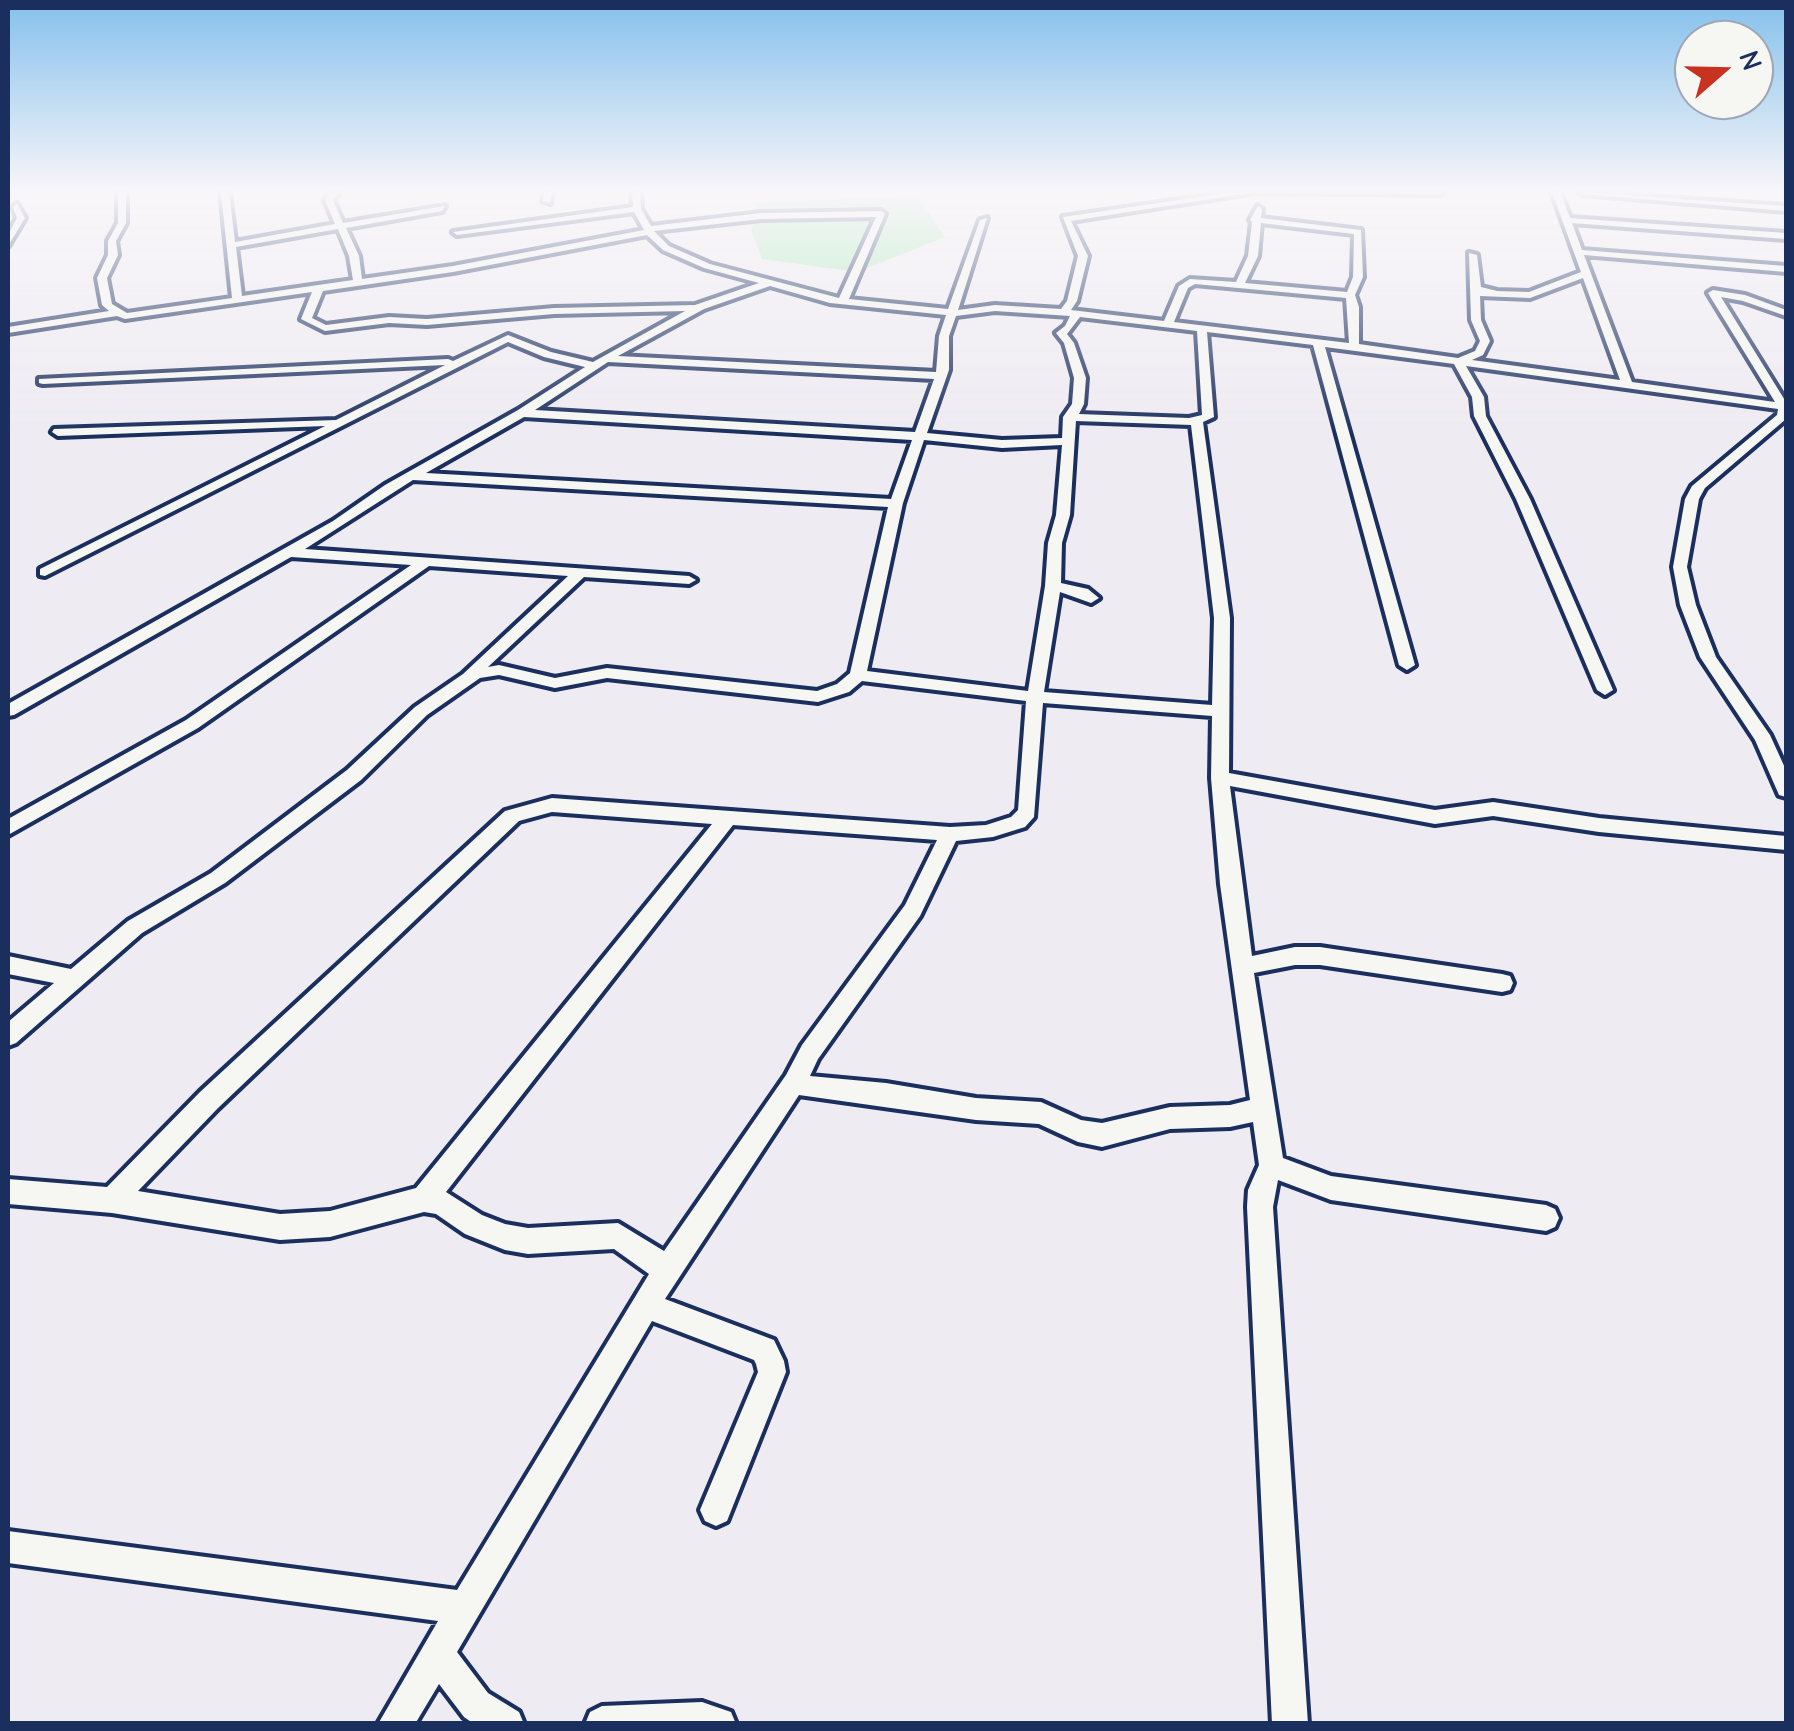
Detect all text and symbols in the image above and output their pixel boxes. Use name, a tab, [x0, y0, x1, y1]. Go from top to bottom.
north arrow	[1674, 20, 1774, 120]
text: N	[1732, 46, 1768, 74]

